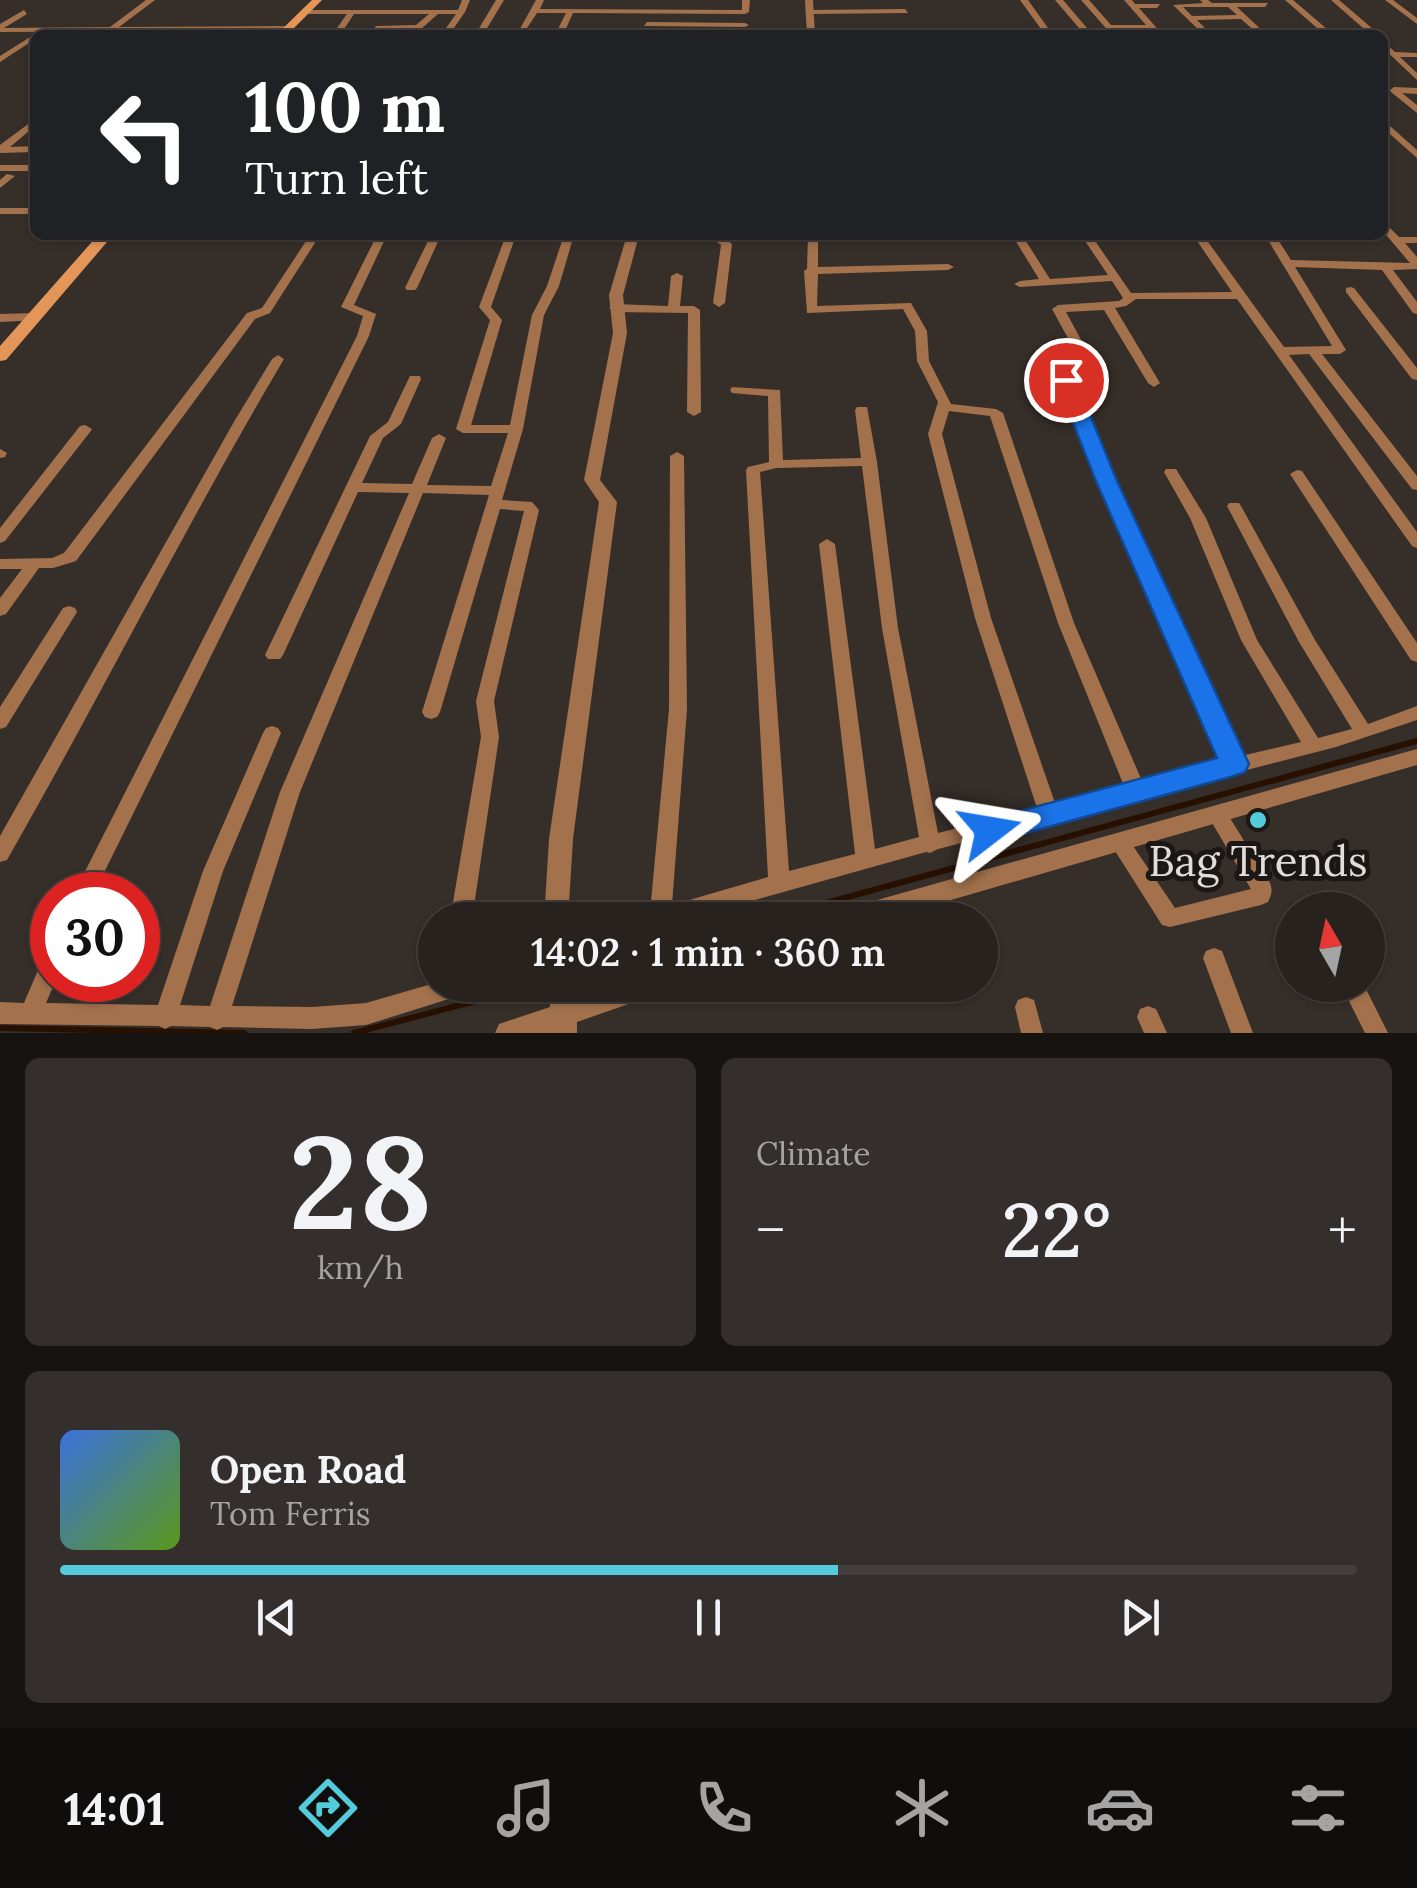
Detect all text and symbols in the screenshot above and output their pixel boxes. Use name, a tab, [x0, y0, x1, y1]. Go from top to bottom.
text: 100 m	[245, 62, 445, 151]
icon: left	[80, 70, 210, 200]
text: Turn left	[245, 149, 428, 206]
pin	[1024, 338, 1109, 423]
icon: arrive	[1039, 353, 1094, 408]
position arrow	[938, 778, 1042, 882]
marker: Bag Trends	[1247, 809, 1269, 831]
place label: Bag Trends	[1148, 834, 1368, 888]
speed limit sign: 30	[30, 872, 160, 1002]
north arrow	[1275, 892, 1385, 1002]
map controls	[1275, 892, 1385, 1002]
text: 14:02 · 1 min · 360 m	[531, 928, 885, 976]
text: 28	[289, 1098, 432, 1265]
text: Climate	[756, 1133, 871, 1174]
text: 22°	[1002, 1182, 1111, 1278]
text: −	[756, 1195, 785, 1265]
text: +	[1328, 1195, 1357, 1265]
text: km/h	[317, 1247, 404, 1288]
text: Open Road	[210, 1445, 406, 1493]
text: Tom Ferris	[210, 1493, 371, 1534]
icon: previous	[249, 1590, 304, 1645]
icon: pause	[681, 1590, 736, 1645]
icon: next	[1113, 1590, 1168, 1645]
icon: directions	[293, 1773, 363, 1843]
icon: music	[491, 1773, 561, 1843]
icon: phone	[689, 1773, 759, 1843]
icon: climate	[887, 1773, 957, 1843]
icon: car	[1085, 1773, 1155, 1843]
icon: filters	[1283, 1773, 1353, 1843]
text: 14:01	[64, 1780, 165, 1837]

